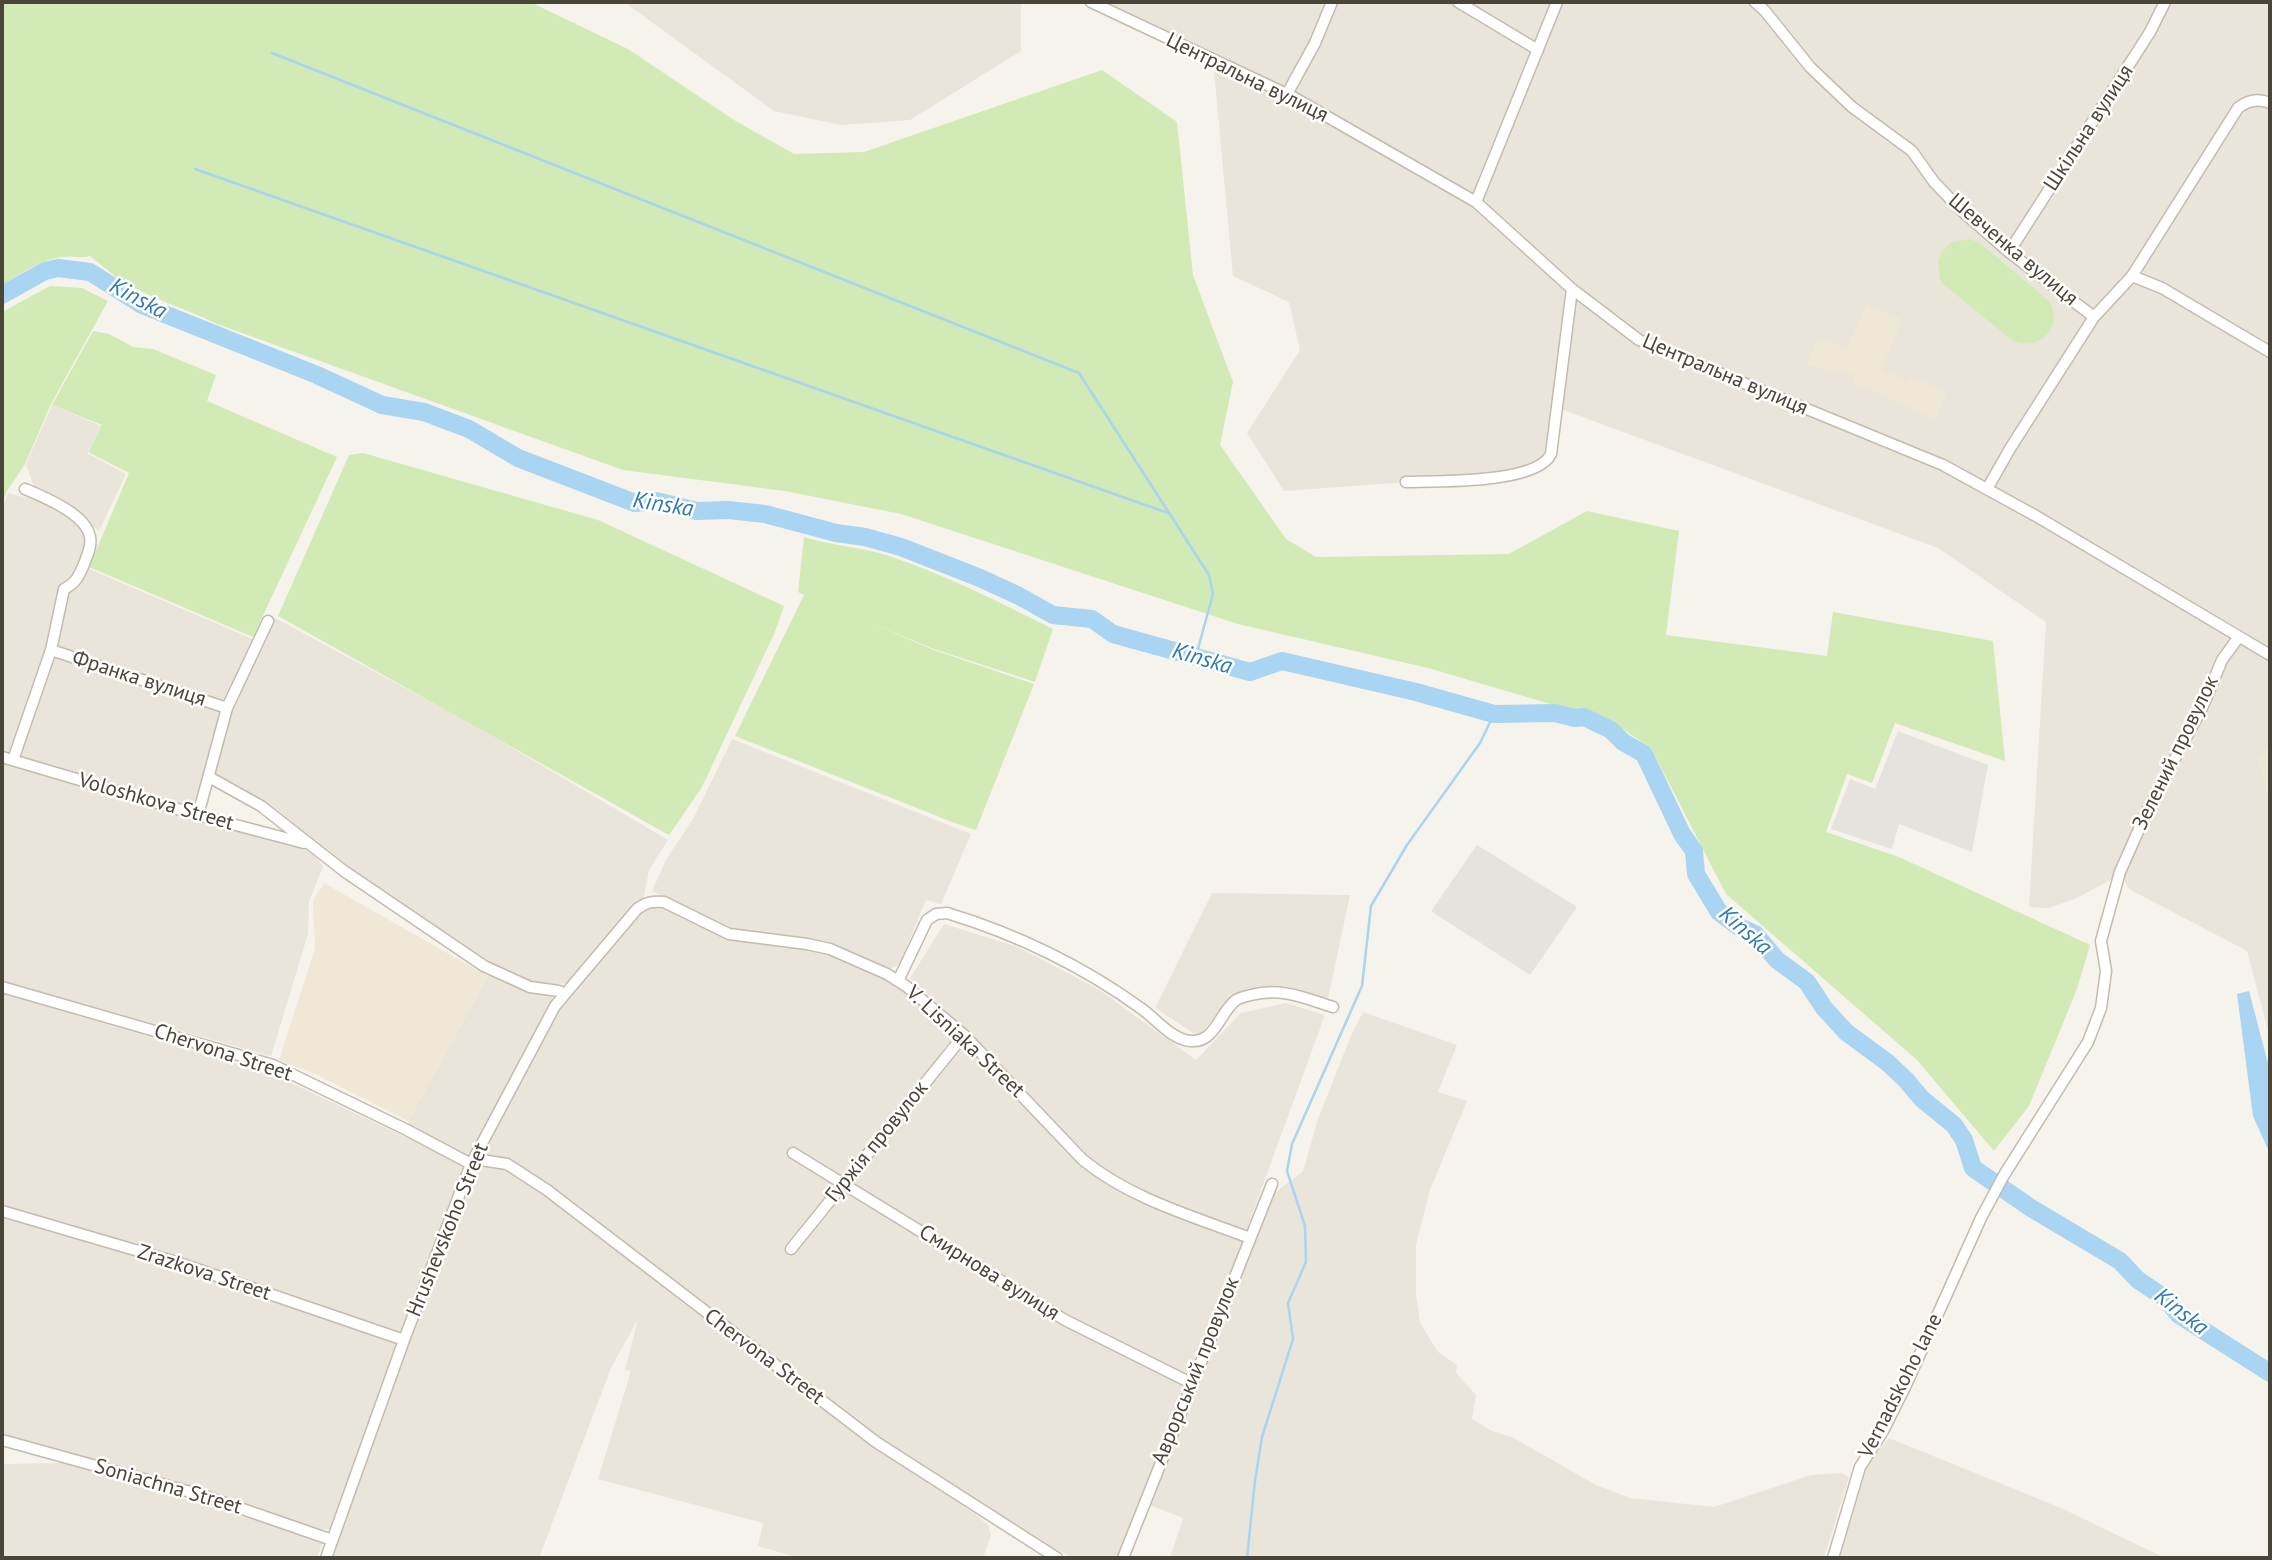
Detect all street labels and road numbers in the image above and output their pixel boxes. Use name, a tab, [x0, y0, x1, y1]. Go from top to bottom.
street label: Центральна вулиця	[1162, 28, 1332, 128]
street label: Шкільна вулиця	[2039, 60, 2139, 196]
street label: Шевченка вулиця	[1943, 188, 2083, 312]
street label: Центральна вулиця	[1639, 329, 1811, 421]
street label: Франка вулиця	[69, 646, 209, 712]
street label: Зелений провулок	[2128, 672, 2224, 834]
street label: Voloshkova Street	[75, 768, 237, 836]
street label: V. Lisniaka Street	[901, 981, 1029, 1103]
street label: Chervona Street	[151, 1019, 295, 1087]
street label: Гуржія провулок	[820, 1076, 934, 1208]
street label: Hrushevskoho Street	[402, 1139, 494, 1321]
street label: Смирнова вулиця	[914, 1220, 1064, 1326]
street label: Zrazkova Street	[134, 1240, 274, 1306]
street label: Аврорський провулок	[1147, 1273, 1245, 1469]
street label: Chervona Street	[699, 1304, 829, 1410]
street label: Vernadskoho lane	[1854, 1310, 1948, 1462]
street label: Soniachna Street	[91, 1454, 245, 1520]

